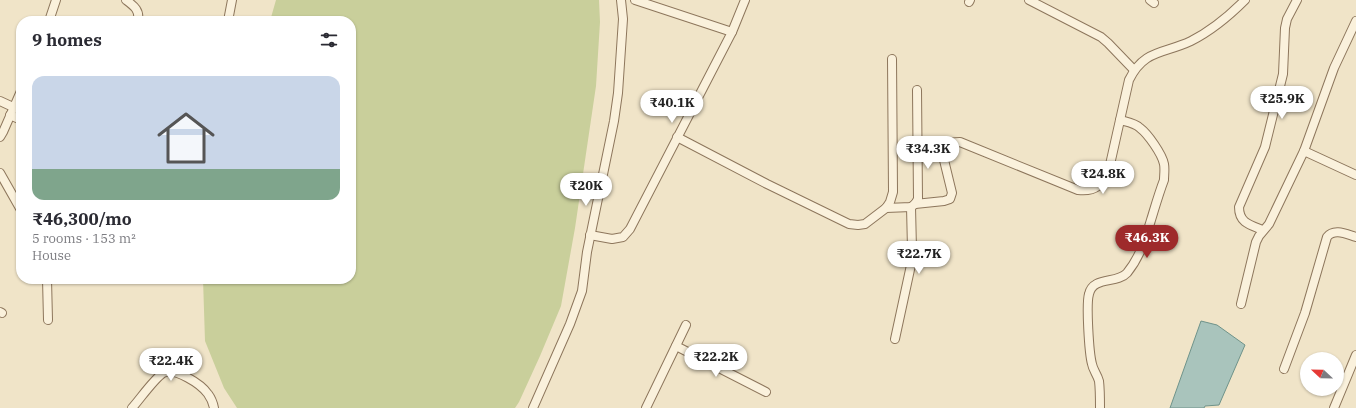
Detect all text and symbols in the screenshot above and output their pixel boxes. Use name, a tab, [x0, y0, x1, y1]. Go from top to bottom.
text: 9 homes	[32, 29, 102, 51]
icon: filters	[318, 29, 340, 51]
pin: ₹25.9K	[1249, 86, 1315, 120]
pin: ₹40.1K	[639, 90, 705, 124]
text: ₹25.9K	[1259, 90, 1305, 107]
text: ₹40.1K	[649, 94, 695, 111]
icon: home	[150, 102, 222, 174]
pin: ₹34.3K	[895, 136, 961, 170]
text: ₹34.3K	[905, 140, 951, 157]
pin: ₹24.8K	[1070, 161, 1136, 195]
text: ₹24.8K	[1080, 165, 1126, 182]
pin: ₹20K	[562, 173, 610, 207]
text: ₹20K	[569, 177, 603, 194]
text: ₹46,300/mo	[32, 208, 132, 230]
pin: ₹46.3K	[1114, 225, 1180, 259]
text: ₹46.3K	[1124, 229, 1170, 246]
text: 5 rooms · 153 m²	[32, 230, 136, 247]
pin: ₹22.7K	[886, 241, 952, 275]
text: ₹22.7K	[896, 245, 942, 262]
text: House	[32, 247, 71, 264]
pin: ₹22.2K	[683, 344, 749, 378]
pin: ₹22.4K	[138, 348, 204, 382]
text: ₹22.2K	[693, 348, 739, 365]
text: ₹22.4K	[148, 352, 194, 369]
north arrow	[1300, 352, 1344, 396]
map controls	[1300, 352, 1344, 396]

